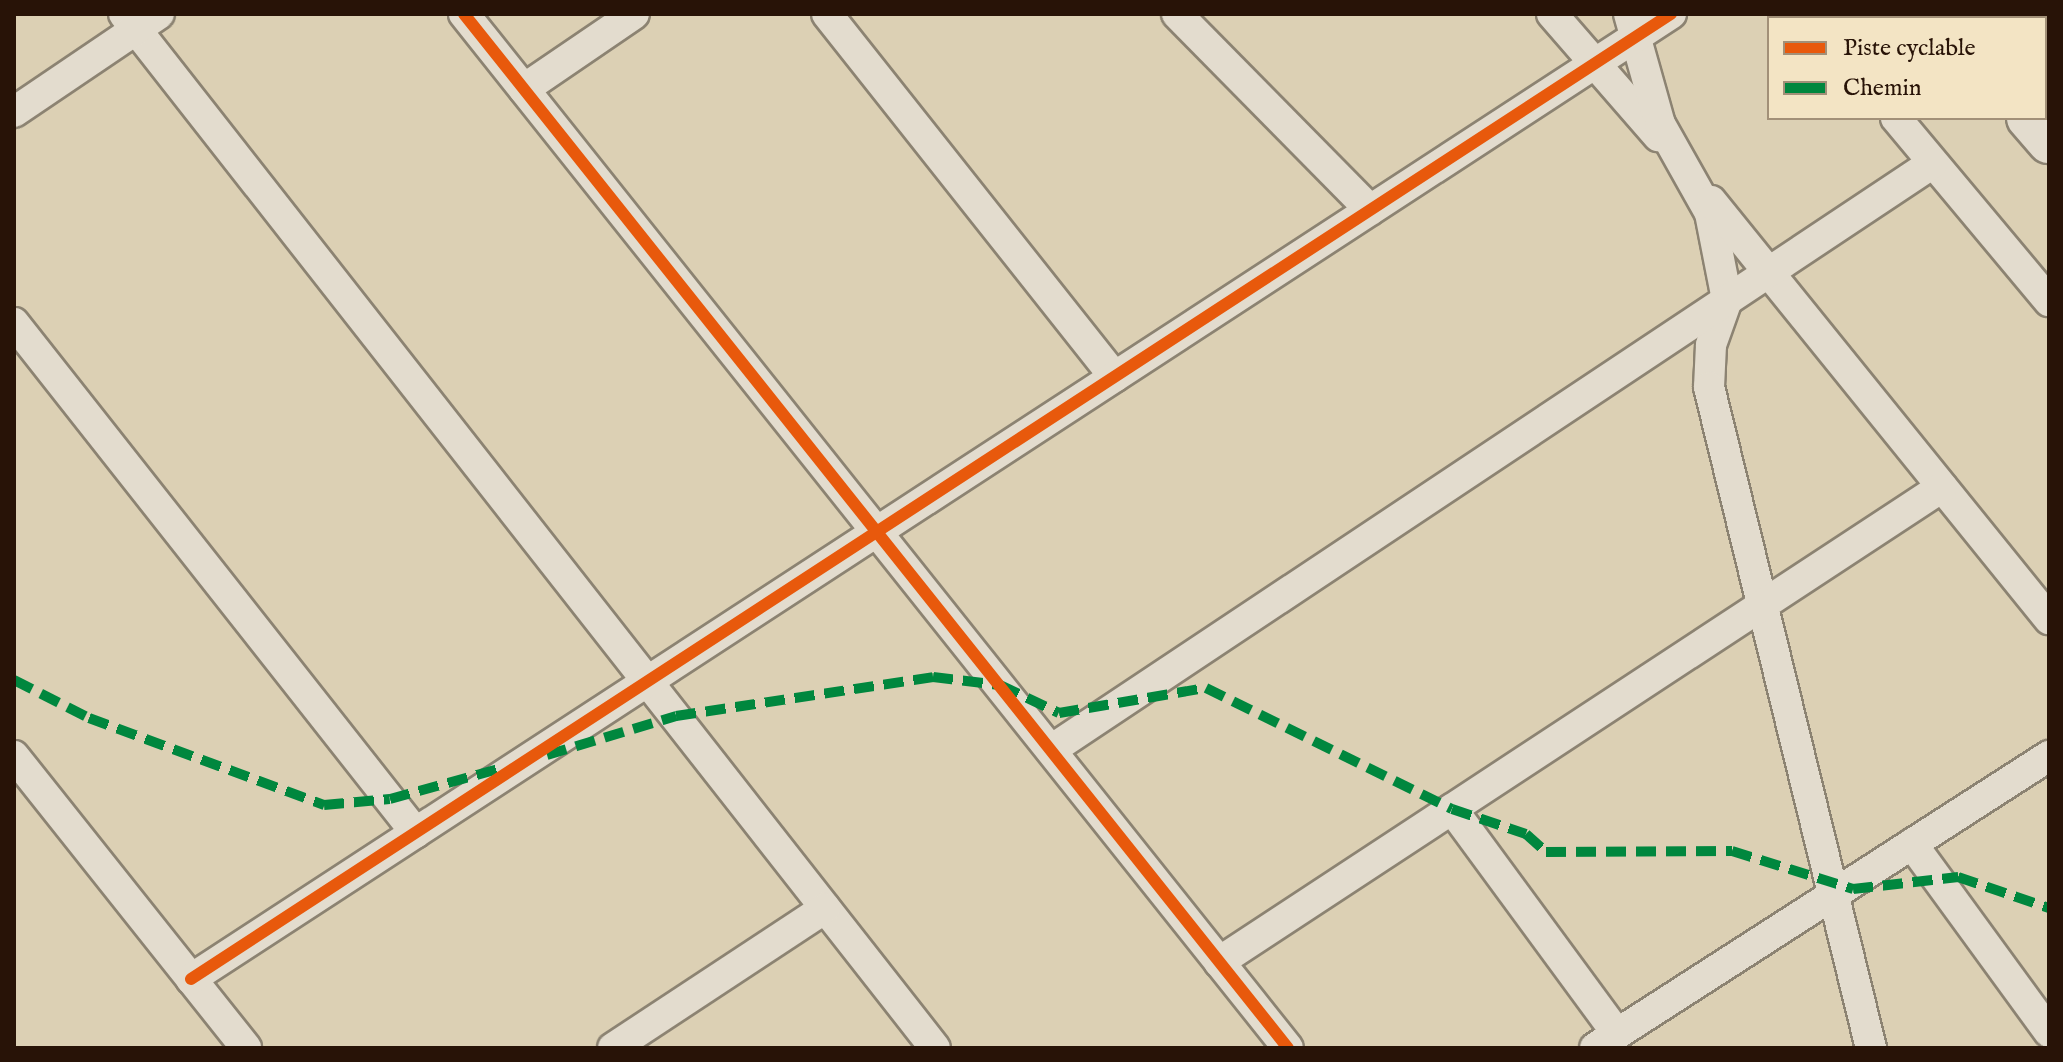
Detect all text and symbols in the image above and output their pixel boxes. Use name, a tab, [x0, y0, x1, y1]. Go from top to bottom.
legend	[1767, 16, 2047, 120]
text: Piste cyclable	[1843, 33, 1975, 64]
text: Chemin	[1843, 73, 1922, 104]

